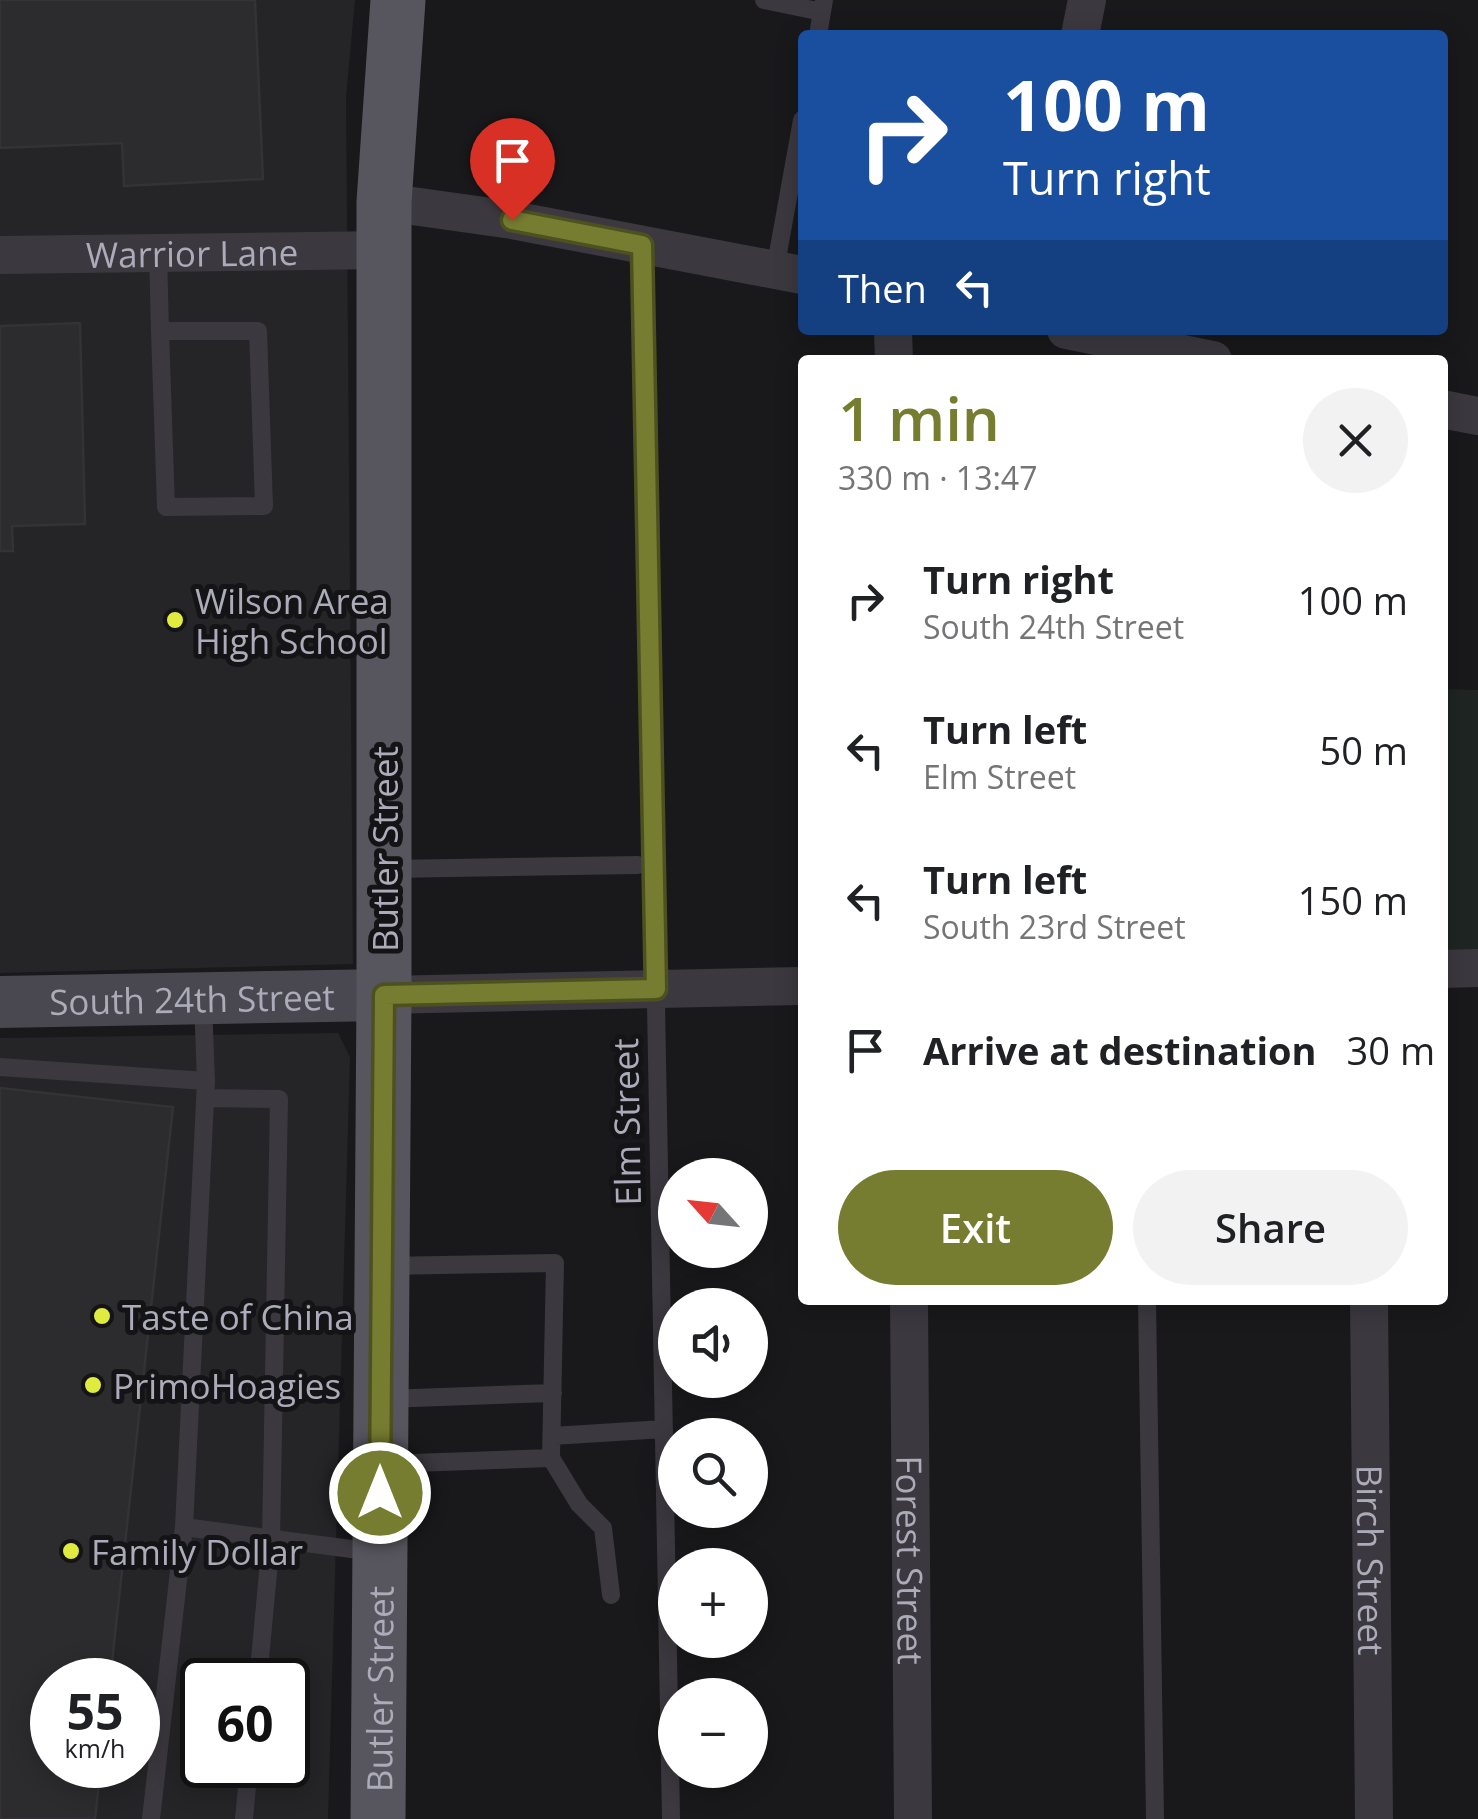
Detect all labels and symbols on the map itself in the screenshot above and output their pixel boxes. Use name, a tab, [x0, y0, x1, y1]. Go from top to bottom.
pin	[470, 118, 555, 221]
street label: Warrior Lane	[85, 228, 299, 277]
place label: Wilson Area High School	[195, 577, 389, 664]
marker: Wilson Area High School	[164, 609, 186, 631]
street label: Butler Street	[361, 746, 408, 952]
street label: South 24th Street	[49, 972, 335, 1025]
street label: Elm Street	[601, 1038, 651, 1206]
north arrow	[658, 1158, 768, 1268]
place label: Taste of China	[122, 1293, 354, 1340]
marker: Taste of China	[91, 1305, 113, 1327]
place label: PrimoHoagies	[113, 1362, 341, 1409]
marker: PrimoHoagies	[82, 1374, 104, 1396]
position arrow	[328, 1441, 432, 1545]
street label: Forest Street	[887, 1455, 935, 1665]
street label: Birch Street	[1347, 1464, 1396, 1656]
place label: Family Dollar	[91, 1528, 303, 1575]
marker: Family Dollar	[60, 1540, 82, 1562]
street label: Butler Street	[355, 1586, 403, 1792]
speed limit sign: 60	[180, 1658, 310, 1788]

